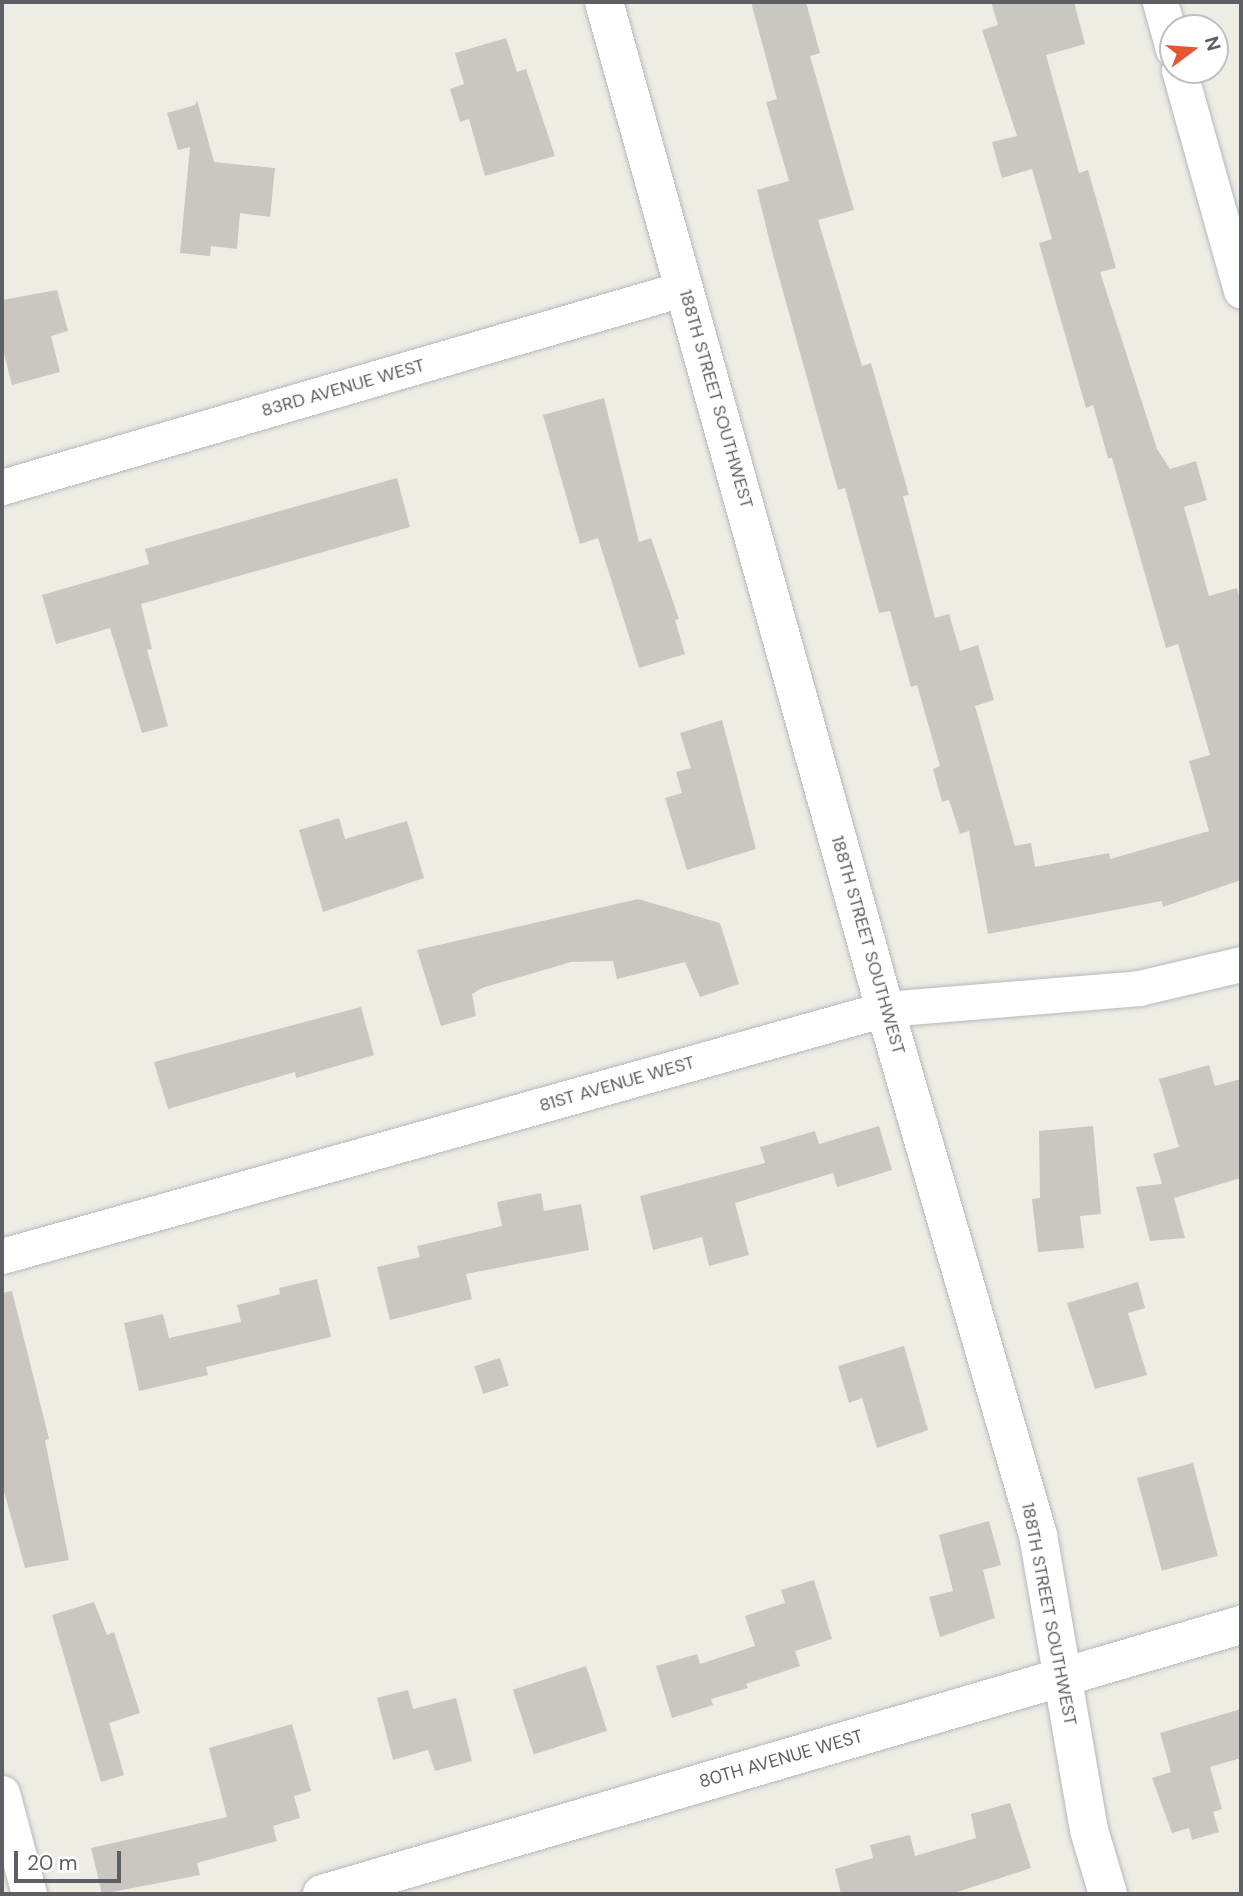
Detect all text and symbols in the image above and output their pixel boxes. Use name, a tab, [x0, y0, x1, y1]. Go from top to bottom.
north arrow	[1159, 14, 1229, 84]
text: N	[1199, 34, 1227, 54]
street label: 188TH STREET SOUTHWEST	[674, 287, 758, 511]
street label: 83RD AVENUE WEST	[259, 354, 427, 422]
street label: 188TH STREET SOUTHWEST	[826, 833, 910, 1057]
street label: 81ST AVENUE WEST	[537, 1051, 697, 1117]
street label: 188TH STREET SOUTHWEST	[1017, 1501, 1081, 1727]
street label: 80TH AVENUE WEST	[697, 1725, 865, 1793]
scale bar	[18, 1836, 124, 1880]
text: 20 m	[27, 1849, 78, 1877]

